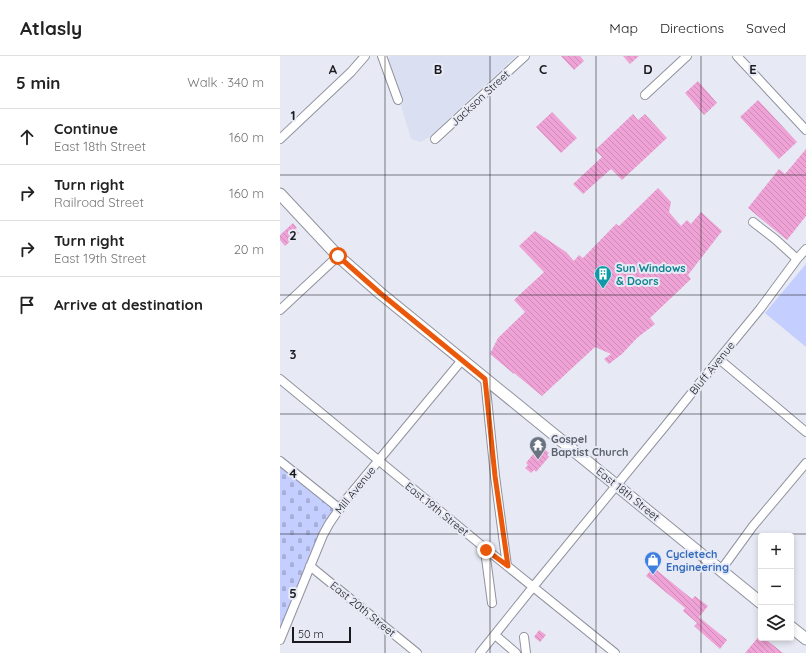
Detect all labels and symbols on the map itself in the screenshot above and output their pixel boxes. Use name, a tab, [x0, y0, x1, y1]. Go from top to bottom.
text: A	[329, 61, 338, 77]
text: B	[434, 61, 442, 77]
text: C	[539, 61, 547, 77]
text: D	[643, 61, 653, 77]
text: E	[749, 61, 757, 77]
street label: Jackson Street	[448, 67, 513, 129]
text: 1	[290, 107, 296, 123]
text: 2	[289, 227, 297, 243]
route start	[329, 247, 347, 265]
place label: Sun Windows & Doors	[616, 261, 686, 288]
building icon: Sun Windows & Doors	[593, 264, 613, 289]
street label: Bluff Avenue	[686, 339, 738, 397]
text: 3	[290, 346, 297, 362]
place label: Gospel Baptist Church	[551, 432, 629, 459]
temple icon: Gospel Baptist Church	[528, 435, 548, 460]
street label: Mill Avenue	[332, 463, 378, 517]
street label: East 18th Street	[593, 464, 663, 524]
text: 4	[289, 465, 297, 481]
street label: East 19th Street	[402, 479, 472, 539]
route end	[477, 541, 495, 559]
place label: Cycletech Engineering	[666, 547, 729, 574]
shop icon: Cycletech Engineering	[643, 550, 663, 575]
street label: East 20th Street	[327, 578, 399, 640]
text: 5	[289, 585, 297, 601]
scale bar	[292, 625, 351, 644]

